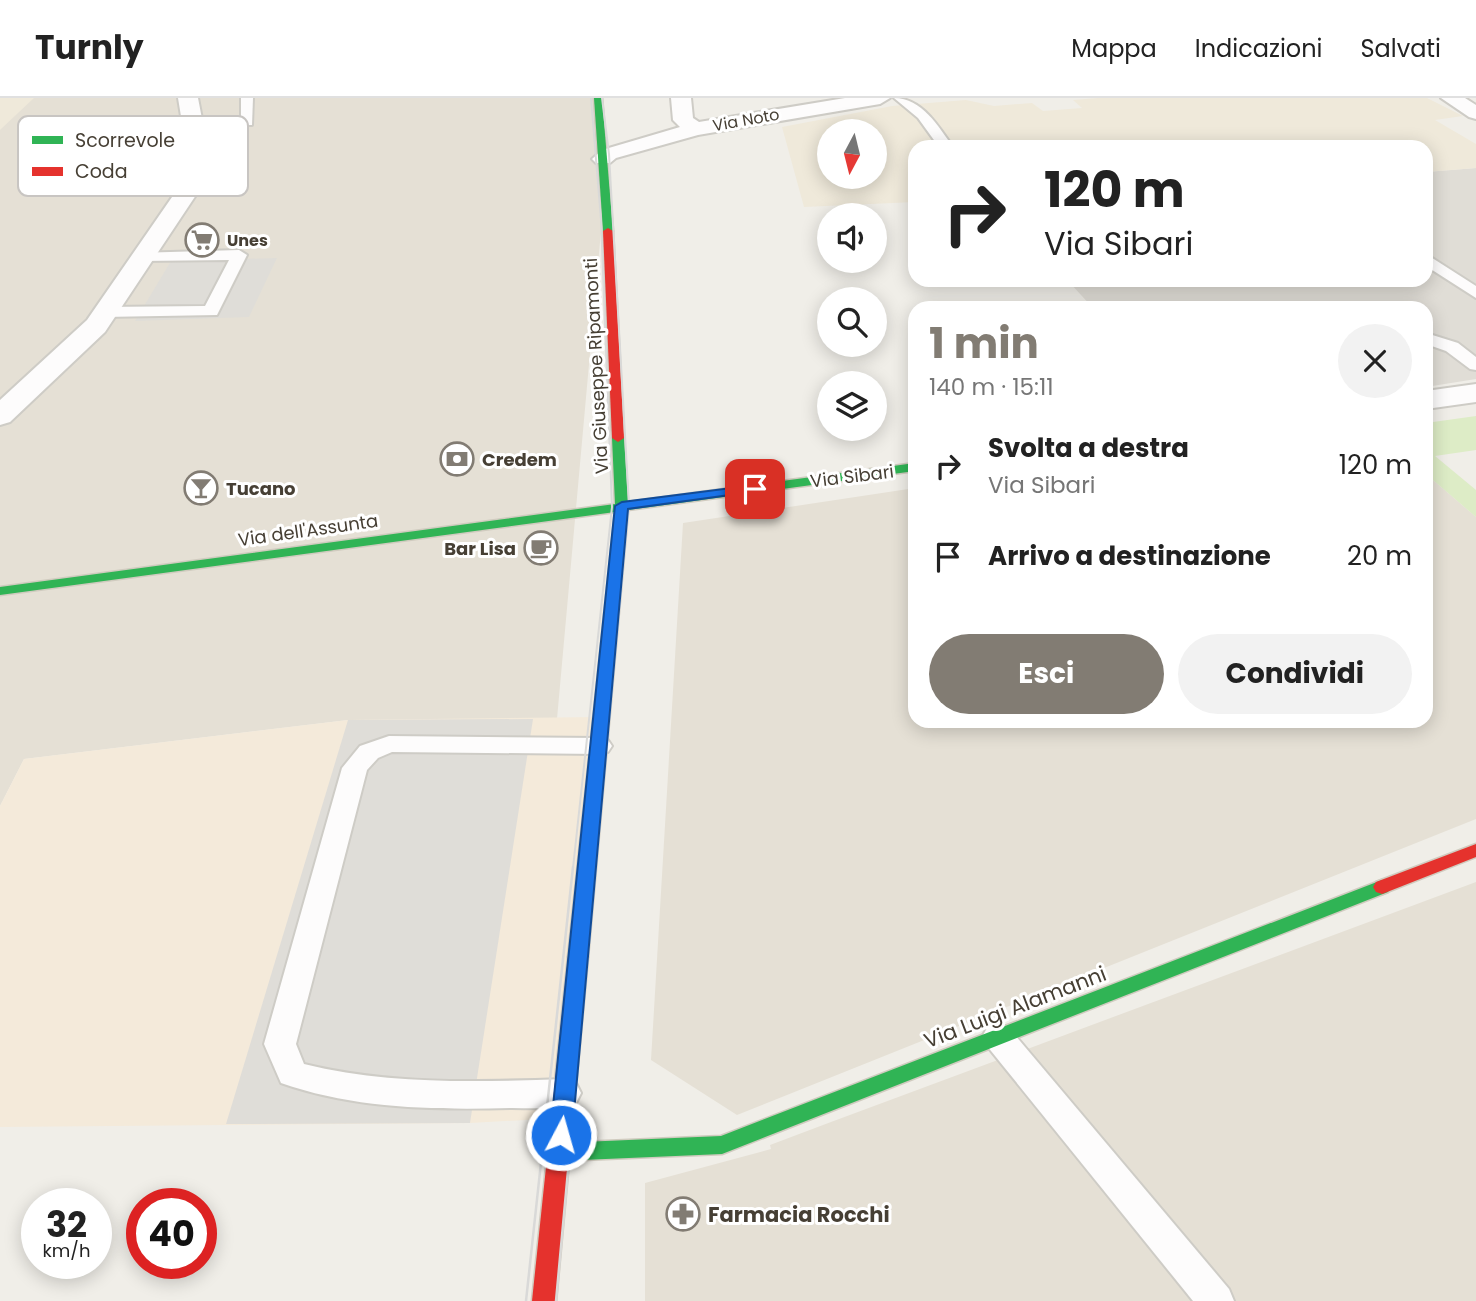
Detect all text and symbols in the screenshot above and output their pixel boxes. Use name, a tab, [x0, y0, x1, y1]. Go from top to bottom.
text: Turnly	[35, 24, 144, 71]
text: Mappa	[1071, 32, 1157, 65]
text: Indicazioni	[1195, 32, 1322, 65]
text: Salvati	[1360, 32, 1441, 65]
street label: Via Noto	[711, 103, 781, 137]
legend	[18, 116, 248, 196]
north arrow	[817, 119, 887, 189]
map controls	[817, 119, 887, 441]
text: Scorrevole	[75, 127, 175, 154]
text: 120 m	[1044, 156, 1185, 224]
text: Coda	[75, 158, 128, 185]
icon: right	[929, 168, 1020, 259]
button: sound	[817, 203, 887, 273]
supermarket icon: Unes	[183, 221, 221, 259]
text: Via Sibari	[1044, 221, 1193, 266]
place label: Unes	[227, 229, 268, 252]
street label: Via Giuseppe Ripamonti	[578, 257, 614, 475]
button: search	[817, 287, 887, 357]
text: 1 min	[929, 314, 1039, 373]
button: close	[1338, 324, 1412, 398]
button: layers	[817, 371, 887, 441]
text: 140 m · 15:11	[929, 371, 1054, 403]
text: Svolta a destra	[988, 430, 1189, 466]
bank icon: Credem	[438, 440, 476, 478]
place label: Credem	[482, 447, 557, 472]
icon: right	[929, 447, 967, 485]
text: 120 m	[1339, 447, 1412, 483]
street label: Via Sibari	[809, 458, 895, 494]
pin	[725, 459, 785, 519]
bar icon: Tucano	[182, 469, 220, 507]
text: Via Sibari	[988, 469, 1095, 501]
icon: arrive	[736, 470, 774, 508]
place label: Tucano	[226, 476, 295, 501]
street label: Via dell'Assunta	[236, 508, 380, 552]
cafe icon: Bar Lisa	[522, 529, 560, 567]
place label: Bar Lisa	[444, 536, 516, 561]
icon: arrive	[929, 538, 967, 576]
text: Arrivo a destinazione	[988, 538, 1271, 574]
text: 20 m	[1347, 538, 1412, 574]
button: Esci	[929, 634, 1164, 714]
button: Condividi	[1178, 634, 1412, 714]
street label: Via Luigi Alamanni	[920, 959, 1110, 1055]
position arrow	[524, 1098, 598, 1172]
speed limit sign: 40	[126, 1188, 217, 1279]
pharmacy icon: Farmacia Rocchi	[664, 1195, 702, 1233]
text: 32	[46, 1200, 87, 1249]
place label: Farmacia Rocchi	[708, 1200, 890, 1229]
text: km/h	[43, 1238, 90, 1263]

